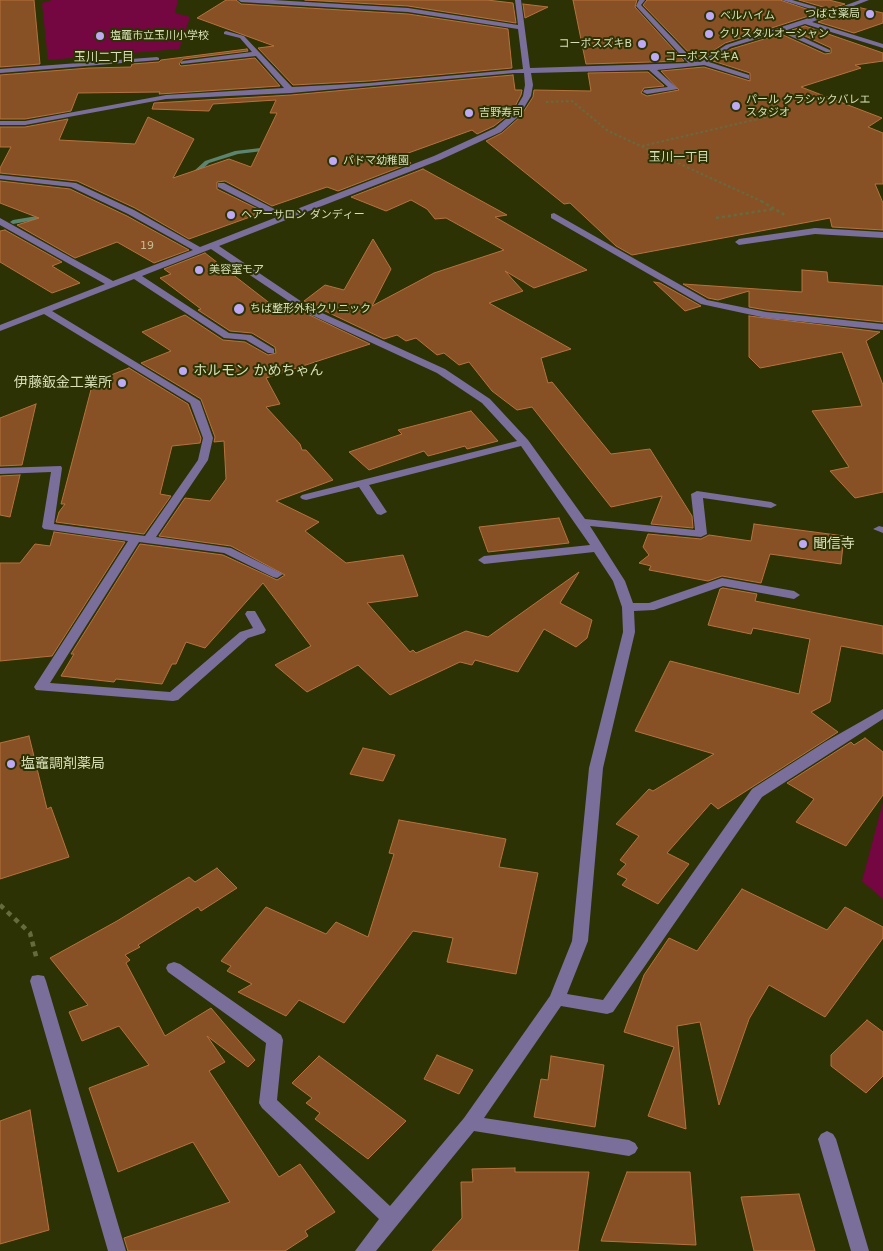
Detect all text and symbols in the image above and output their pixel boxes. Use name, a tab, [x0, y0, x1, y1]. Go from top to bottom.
place label: つばさ薬局	[805, 7, 860, 21]
marker: つばさ薬局	[864, 8, 876, 20]
place label: ベルハイム	[720, 9, 775, 23]
marker: ベルハイム	[704, 10, 716, 22]
place label: クリスタルオーシャン	[719, 27, 829, 41]
marker: クリスタルオーシャン	[703, 28, 715, 40]
place label: 塩竈市立玉川小学校	[110, 29, 209, 43]
marker: 塩竈市立玉川小学校	[94, 30, 106, 42]
place label: コーポスズキB	[558, 37, 632, 51]
marker: コーポスズキB	[636, 38, 648, 50]
place label: コーポスズキA	[665, 50, 739, 64]
district label: 玉川二丁目	[74, 51, 134, 65]
marker: コーポスズキA	[649, 51, 661, 63]
place label: パール クラシックバレエ スタジオ	[746, 93, 870, 119]
marker: パール クラシックバレエ スタジオ	[730, 100, 742, 112]
place label: 吉野寿司	[479, 106, 523, 120]
marker: 吉野寿司	[463, 107, 475, 119]
district label: 玉川一丁目	[649, 151, 709, 165]
place label: パドマ幼稚園	[343, 154, 409, 168]
marker: パドマ幼稚園	[327, 155, 339, 167]
place label: ヘアーサロン ダンディー	[241, 208, 365, 222]
marker: ヘアーサロン ダンディー	[225, 209, 237, 221]
house number: 19	[140, 239, 154, 253]
place label: 美容室モア	[209, 263, 264, 277]
marker: 美容室モア	[193, 264, 205, 276]
marker: ちば整形外科クリニック	[232, 302, 246, 316]
place label: ちば整形外科クリニック	[250, 302, 371, 316]
place label: ホルモン かめちゃん	[193, 363, 323, 379]
marker: ホルモン かめちゃん	[177, 365, 189, 377]
place label: 伊藤鈑金工業所	[14, 375, 112, 391]
marker: 伊藤鈑金工業所	[116, 377, 128, 389]
place label: 聞信寺	[813, 536, 855, 552]
marker: 聞信寺	[797, 538, 809, 550]
place label: 塩竈調剤薬局	[21, 756, 105, 772]
marker: 塩竈調剤薬局	[5, 758, 17, 770]

